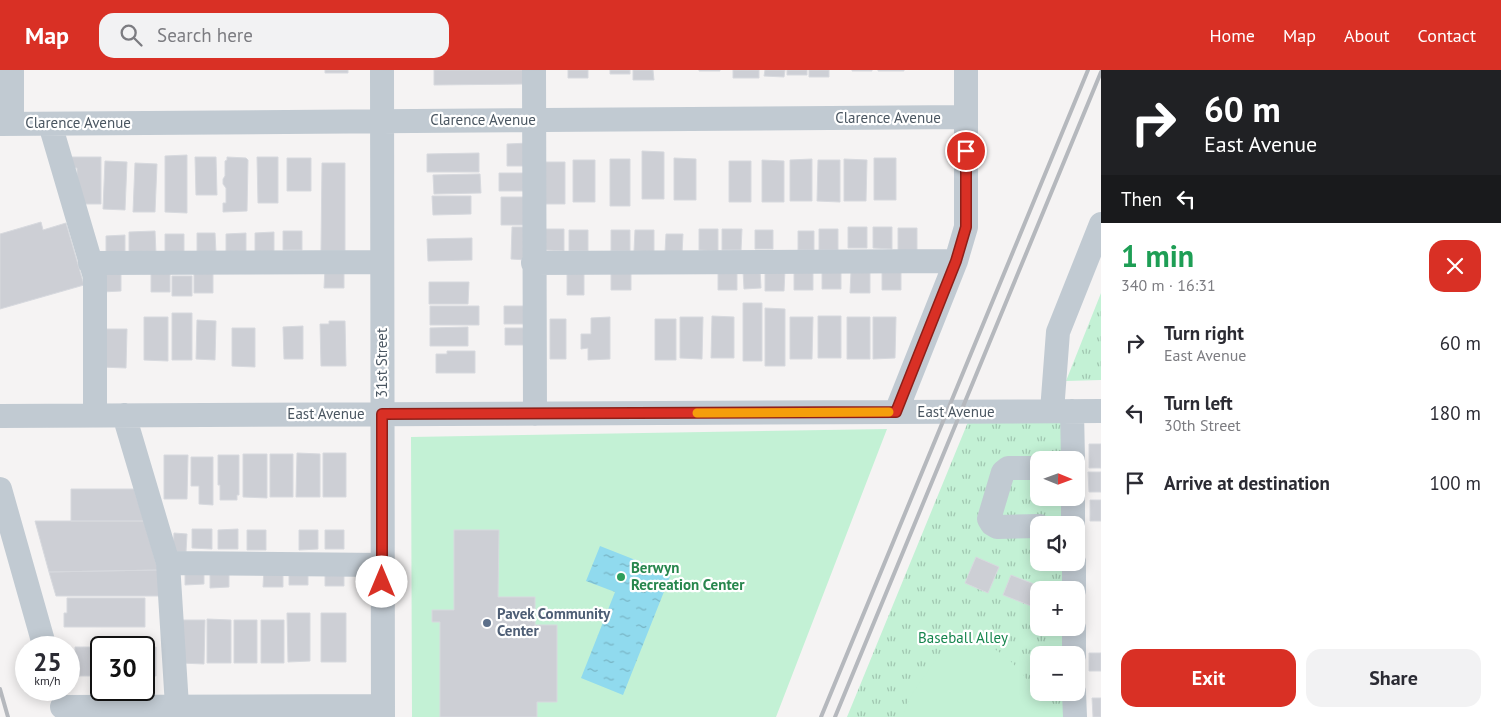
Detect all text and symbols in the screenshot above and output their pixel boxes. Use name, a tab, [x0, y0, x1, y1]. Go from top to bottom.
search box	[99, 13, 449, 58]
text: Map	[25, 20, 69, 51]
icon: search	[117, 21, 145, 49]
text: Search here	[157, 23, 253, 47]
text: Home	[1209, 24, 1255, 47]
text: Map	[1283, 24, 1316, 47]
text: About	[1344, 24, 1390, 47]
text: Contact	[1418, 24, 1476, 47]
text: 60 m	[1204, 86, 1281, 132]
icon: right	[1121, 90, 1186, 155]
street label: Clarence Avenue	[835, 108, 941, 127]
street label: Clarence Avenue	[430, 110, 536, 129]
street label: Clarence Avenue	[25, 113, 131, 132]
pin	[945, 130, 987, 172]
text: East Avenue	[1204, 130, 1317, 158]
icon: arrive	[952, 137, 980, 165]
icon: left	[1172, 185, 1200, 213]
text: Then	[1121, 187, 1162, 211]
text: 1 min	[1121, 236, 1194, 275]
button: close	[1429, 240, 1481, 292]
text: 340 m · 16:31	[1121, 275, 1216, 295]
text: Turn right	[1164, 321, 1244, 345]
street label: 31st Street	[372, 328, 391, 398]
icon: right	[1121, 329, 1149, 357]
text: 60 m	[1440, 331, 1481, 355]
text: East Avenue	[1164, 345, 1246, 365]
text: Turn left	[1164, 391, 1233, 415]
icon: left	[1121, 399, 1149, 427]
text: 180 m	[1429, 401, 1481, 425]
street label: East Avenue	[917, 402, 995, 421]
street label: East Avenue	[287, 404, 365, 423]
text: 30th Street	[1164, 415, 1241, 435]
north arrow	[1030, 451, 1085, 506]
map controls	[1030, 451, 1085, 701]
icon: arrive	[1121, 469, 1149, 497]
text: Arrive at destination	[1164, 471, 1330, 495]
text: 100 m	[1429, 471, 1481, 495]
button: sound	[1030, 516, 1085, 571]
position arrow	[355, 555, 407, 607]
place label: Berwyn Recreation Center	[631, 558, 745, 594]
marker: Berwyn Recreation Center	[615, 571, 627, 583]
button: +	[1030, 581, 1085, 636]
place label: Pavek Community Center	[497, 604, 611, 640]
marker: Pavek Community Center	[481, 617, 493, 629]
park label: Baseball Alley	[918, 628, 1008, 647]
speed limit sign: 30	[90, 636, 155, 701]
text: 25	[33, 646, 62, 678]
button: −	[1030, 646, 1085, 701]
button: Exit	[1121, 649, 1296, 707]
button: Share	[1306, 649, 1481, 707]
text: km/h	[34, 673, 61, 688]

